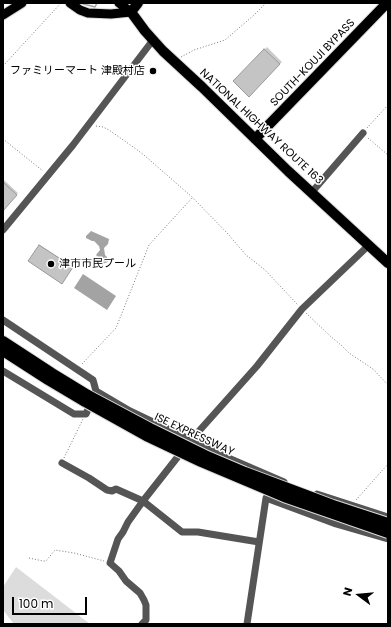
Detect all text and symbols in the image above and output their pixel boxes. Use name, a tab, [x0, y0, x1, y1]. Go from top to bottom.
street label: SOUTH-KOUJI BYPASS	[268, 17, 358, 109]
place label: ファミリーマート 津殿村店	[10, 64, 145, 78]
marker: ファミリーマート 津殿村店	[148, 66, 158, 76]
street label: NATIONAL HIGHWAY ROUTE 163	[197, 66, 325, 188]
place label: 津市市民プール	[59, 257, 136, 271]
marker: 津市市民プール	[46, 259, 56, 269]
street label: ISE EXPRESSWAY	[152, 411, 236, 459]
north arrow	[339, 575, 379, 615]
text: N	[339, 586, 356, 598]
scale bar	[14, 589, 89, 615]
text: 100 m	[19, 595, 53, 612]

